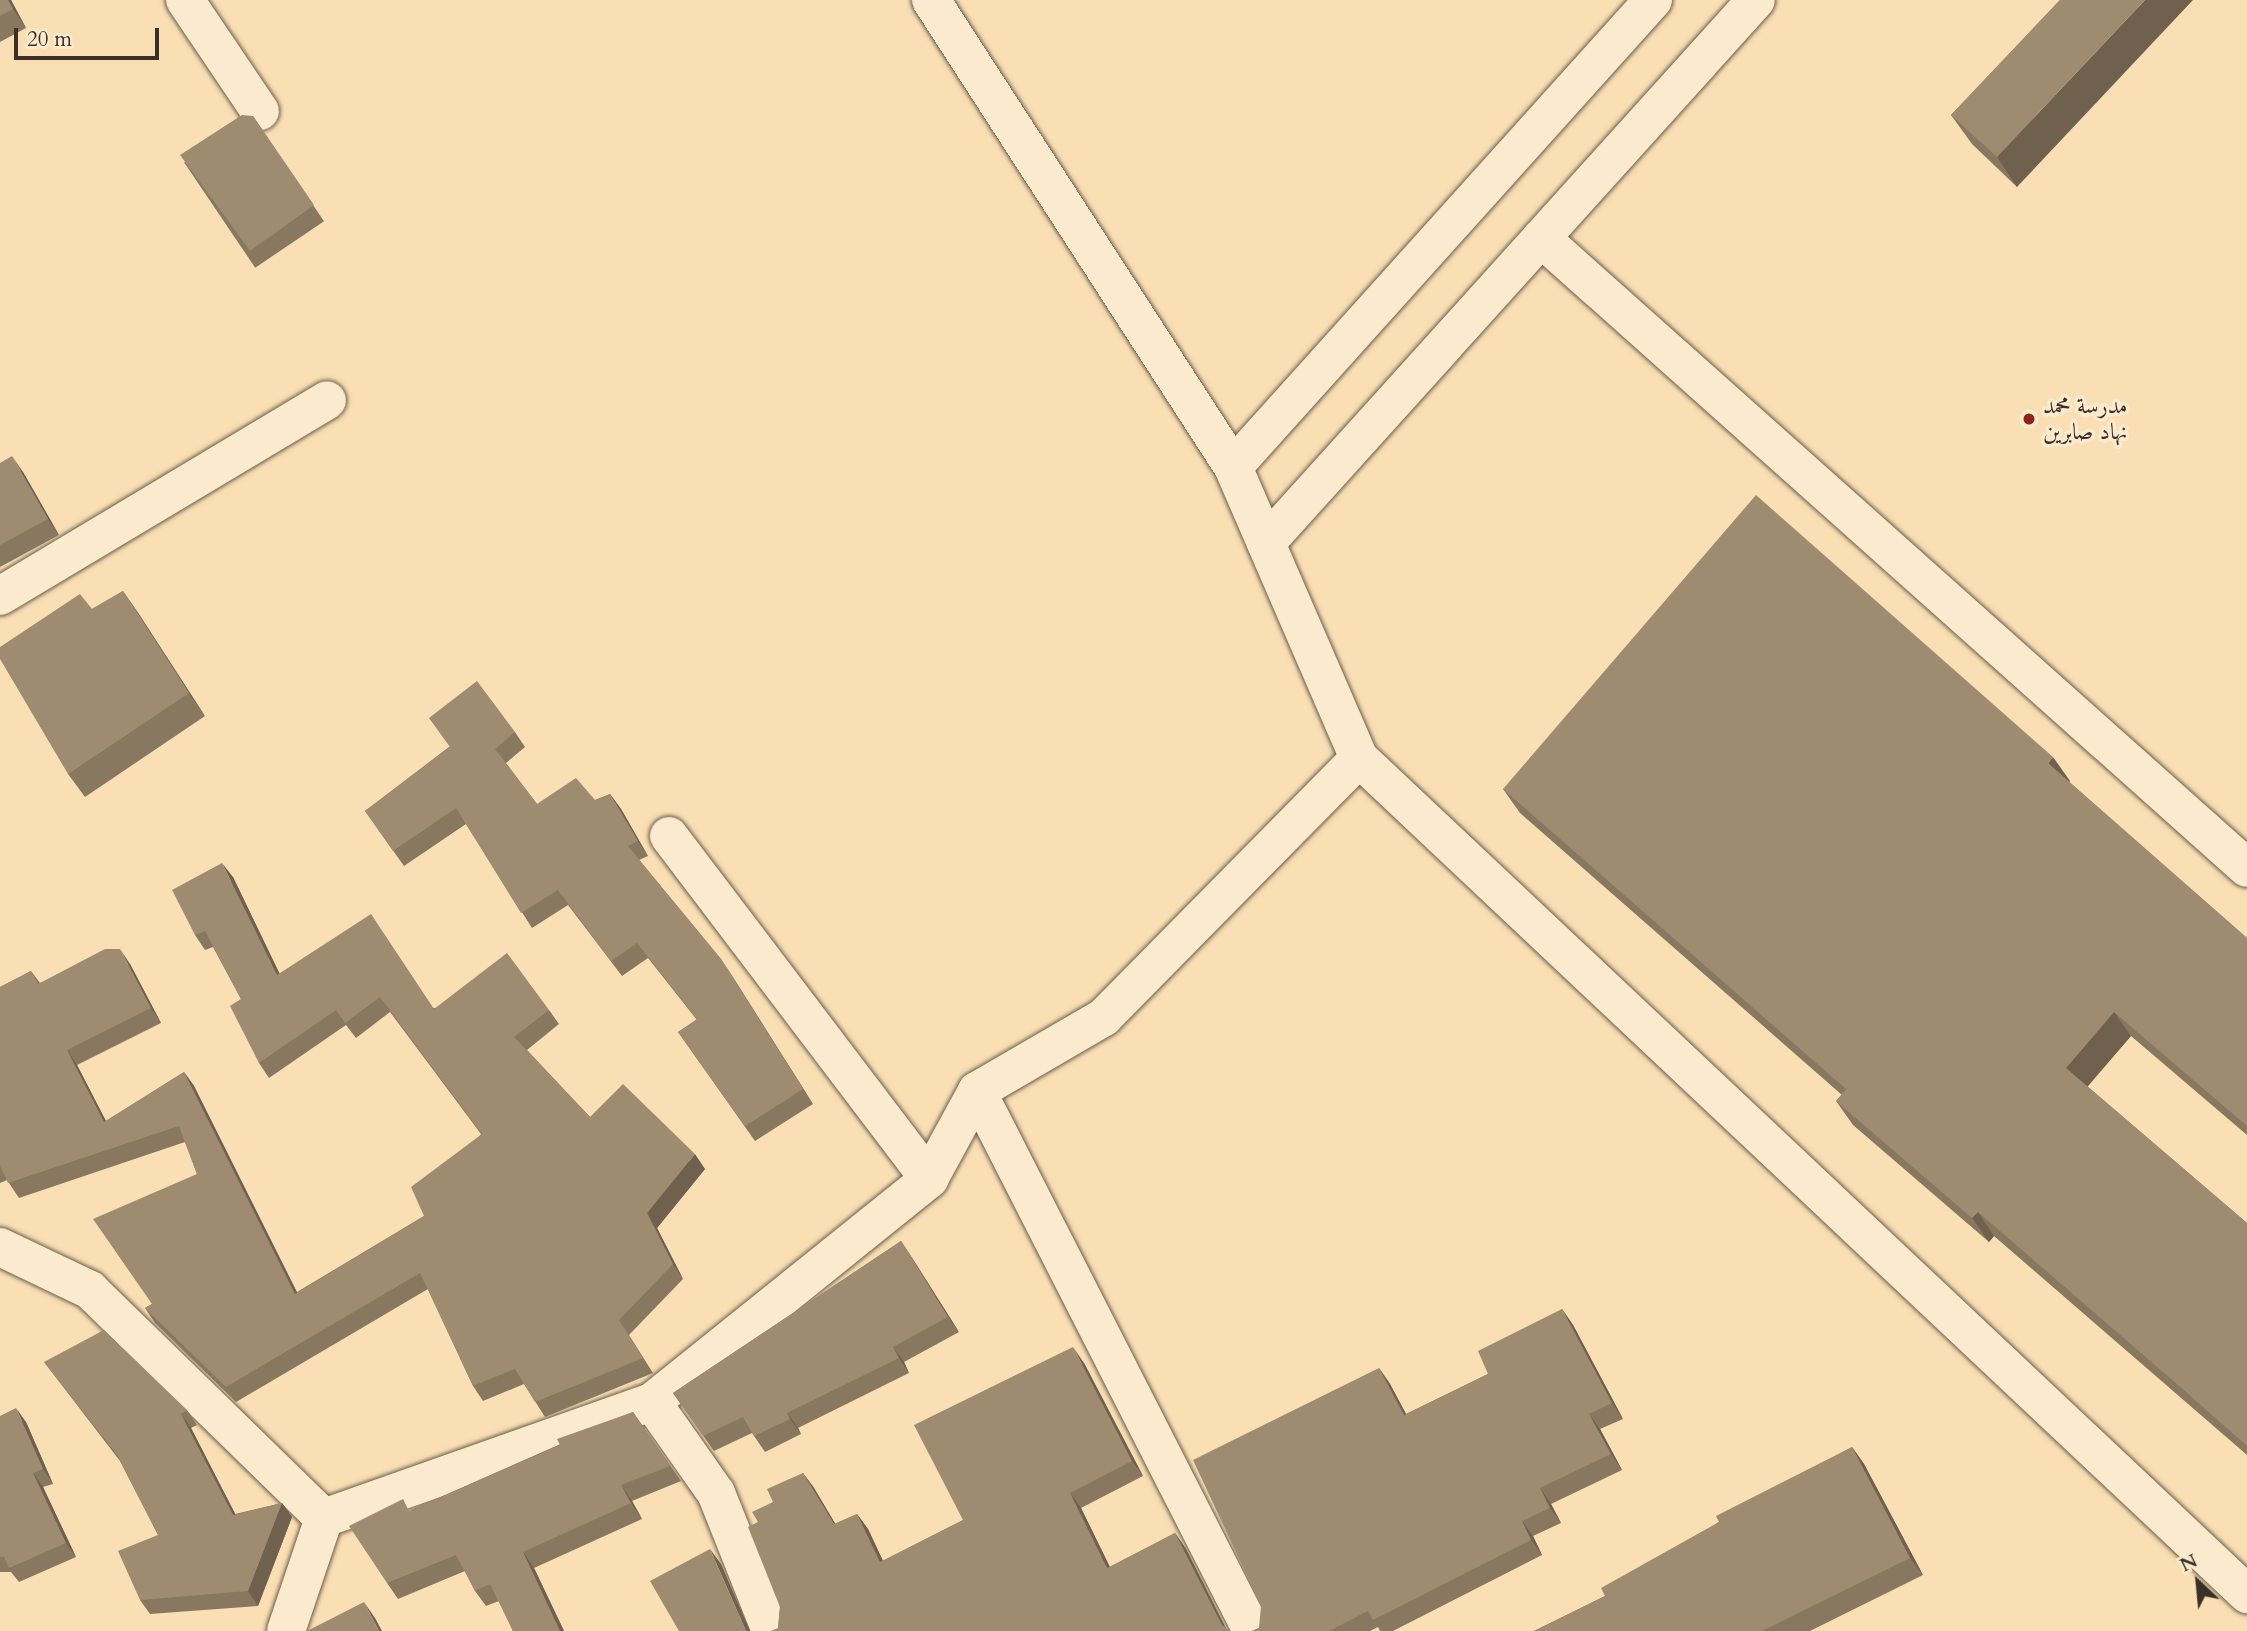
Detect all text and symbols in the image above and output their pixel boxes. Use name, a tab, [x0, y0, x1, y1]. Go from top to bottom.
scale bar	[18, 14, 163, 58]
text: 20 m	[27, 25, 72, 54]
place label: مدرسة محمد نهاد صابرين	[2043, 392, 2128, 446]
marker: مدرسة محمد نهاد صابرين	[2021, 411, 2037, 427]
north arrow	[2163, 1547, 2233, 1617]
text: N	[2176, 1548, 2202, 1578]

